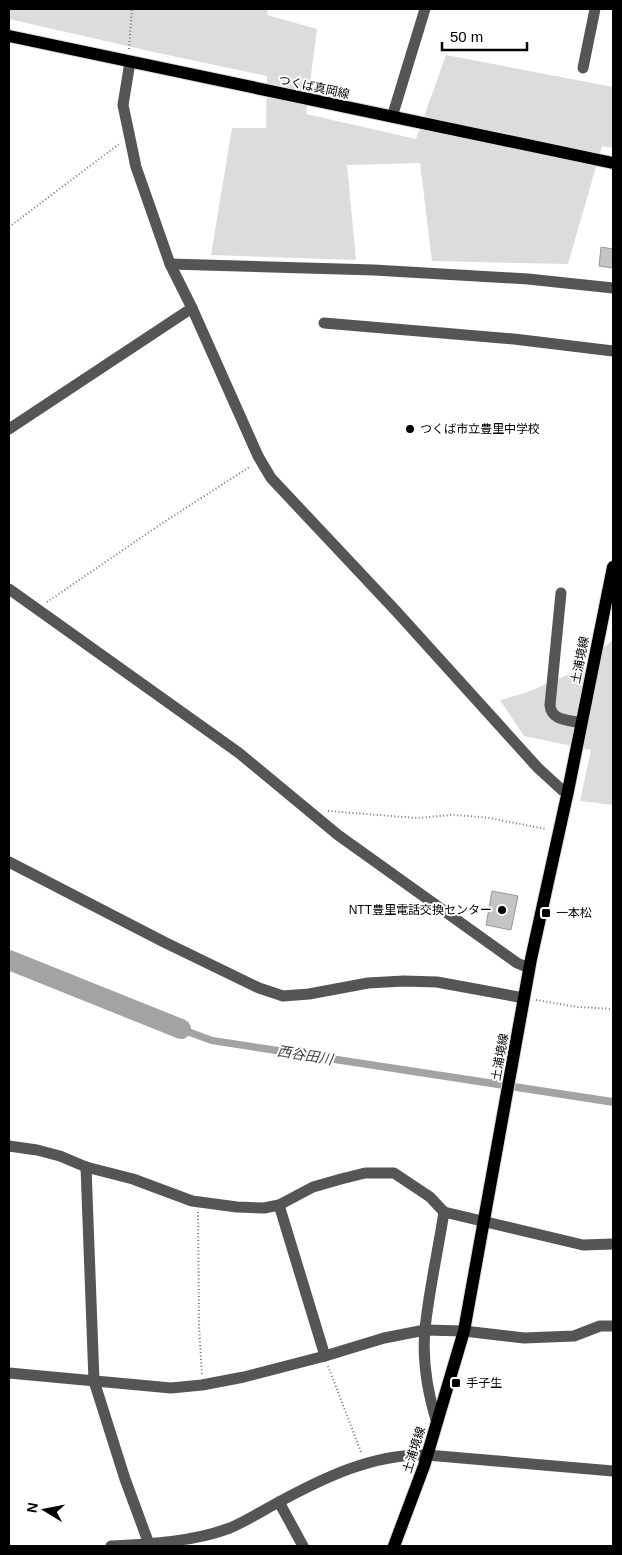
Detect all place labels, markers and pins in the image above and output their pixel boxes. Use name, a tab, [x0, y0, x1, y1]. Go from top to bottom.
place label: つくば市立豊里中学校	[420, 422, 540, 436]
marker: つくば市立豊里中学校	[404, 423, 416, 435]
place label: NTT豊里電話交換センター	[349, 903, 492, 917]
marker: NTT豊里電話交換センター	[496, 904, 508, 916]
place label: 一本松	[556, 906, 592, 920]
marker: 一本松	[540, 907, 552, 919]
place label: 手子生	[466, 1376, 502, 1390]
marker: 手子生	[450, 1377, 462, 1389]

